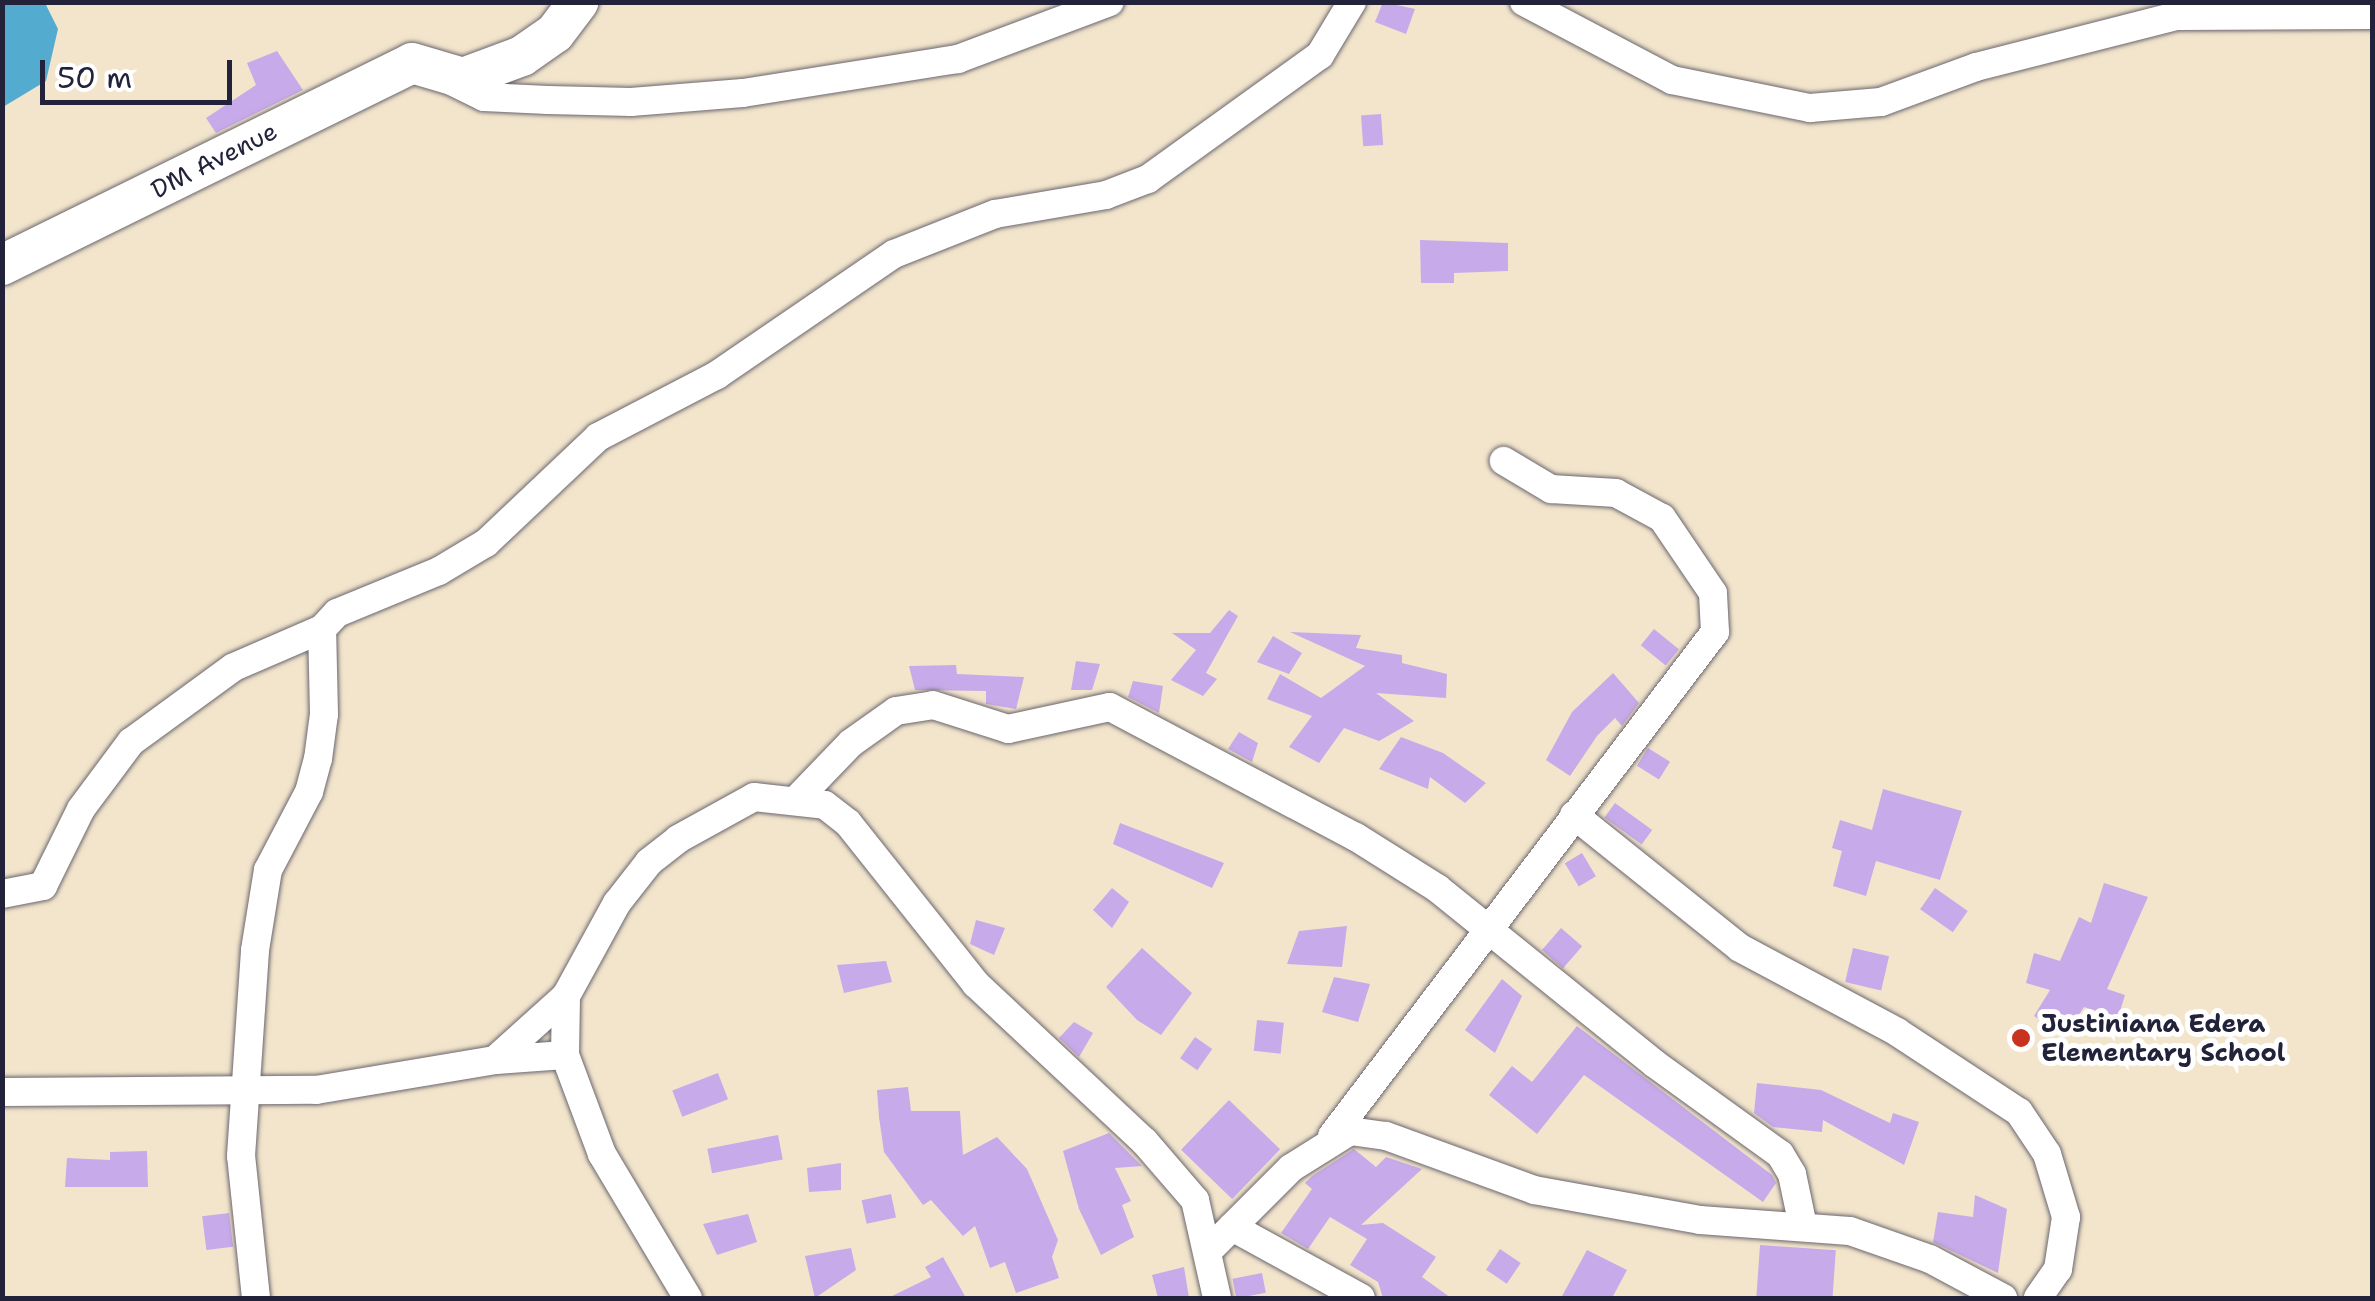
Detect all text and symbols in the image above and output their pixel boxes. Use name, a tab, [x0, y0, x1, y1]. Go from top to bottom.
scale bar	[45, 40, 238, 102]
text: 50 m	[57, 57, 132, 98]
street label: DM Avenue	[146, 115, 282, 205]
place label: Justiniana Edera Elementary School	[2041, 1009, 2286, 1068]
marker: Justiniana Edera Elementary School	[2010, 1027, 2032, 1049]

